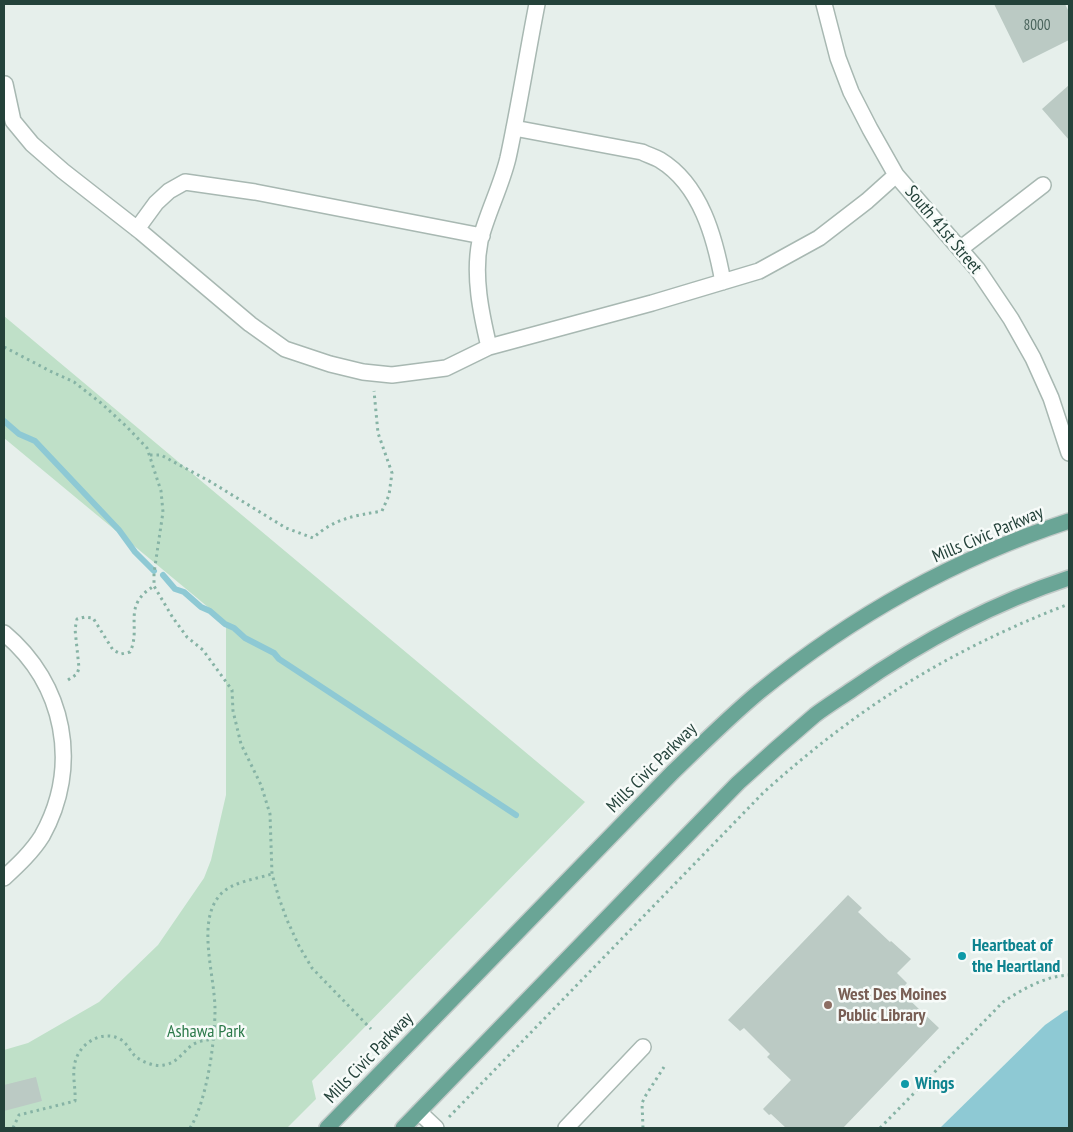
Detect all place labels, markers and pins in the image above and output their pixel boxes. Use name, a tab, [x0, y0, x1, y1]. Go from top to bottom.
place label: Heartbeat of the Heartland	[972, 935, 1060, 978]
marker: Heartbeat of the Heartland	[956, 950, 968, 962]
place label: West Des Moines Public Library	[838, 984, 946, 1026]
marker: West Des Moines Public Library	[822, 999, 834, 1011]
place label: Wings	[915, 1073, 954, 1095]
marker: Wings	[899, 1078, 911, 1090]

